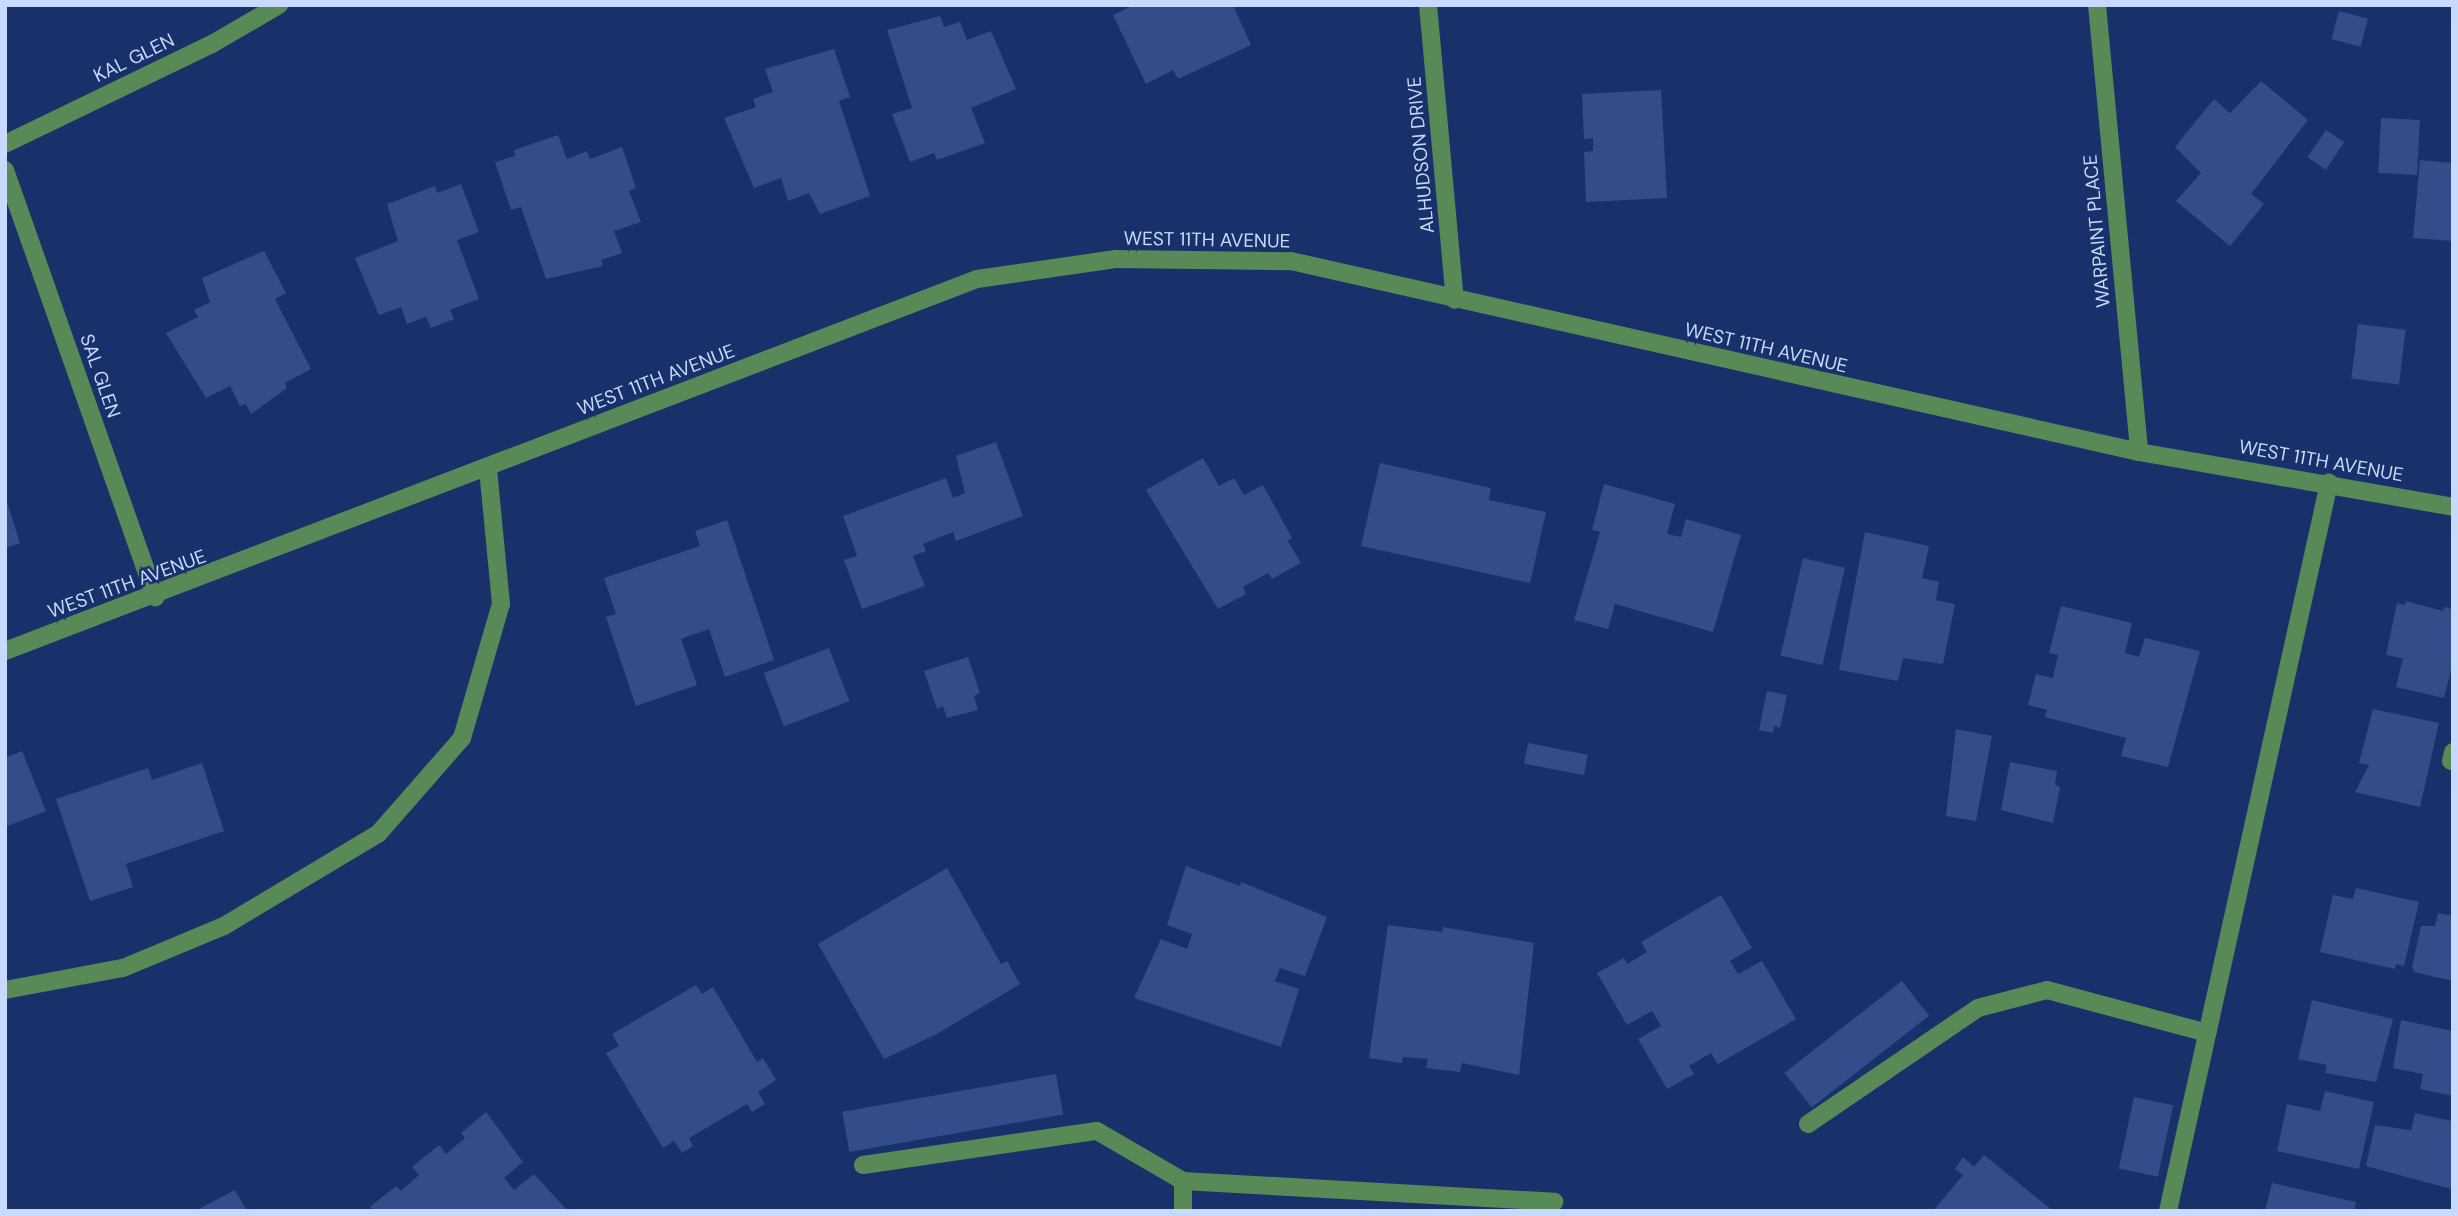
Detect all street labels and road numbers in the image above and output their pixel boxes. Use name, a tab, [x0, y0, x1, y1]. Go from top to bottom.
street label: KAL GLEN	[90, 29, 178, 87]
street label: ALHUDSON DRIVE	[1403, 76, 1439, 234]
street label: WARPAINT PLACE	[2079, 154, 2115, 308]
street label: WEST 11TH AVENUE	[1124, 227, 1290, 253]
street label: WEST 11TH AVENUE	[1682, 318, 1850, 378]
street label: SAL GLEN	[75, 331, 125, 421]
street label: WEST 11TH AVENUE	[574, 340, 738, 420]
street label: WEST 11TH AVENUE	[2237, 435, 2405, 487]
street label: WEST 11TH AVENUE	[45, 545, 209, 623]

